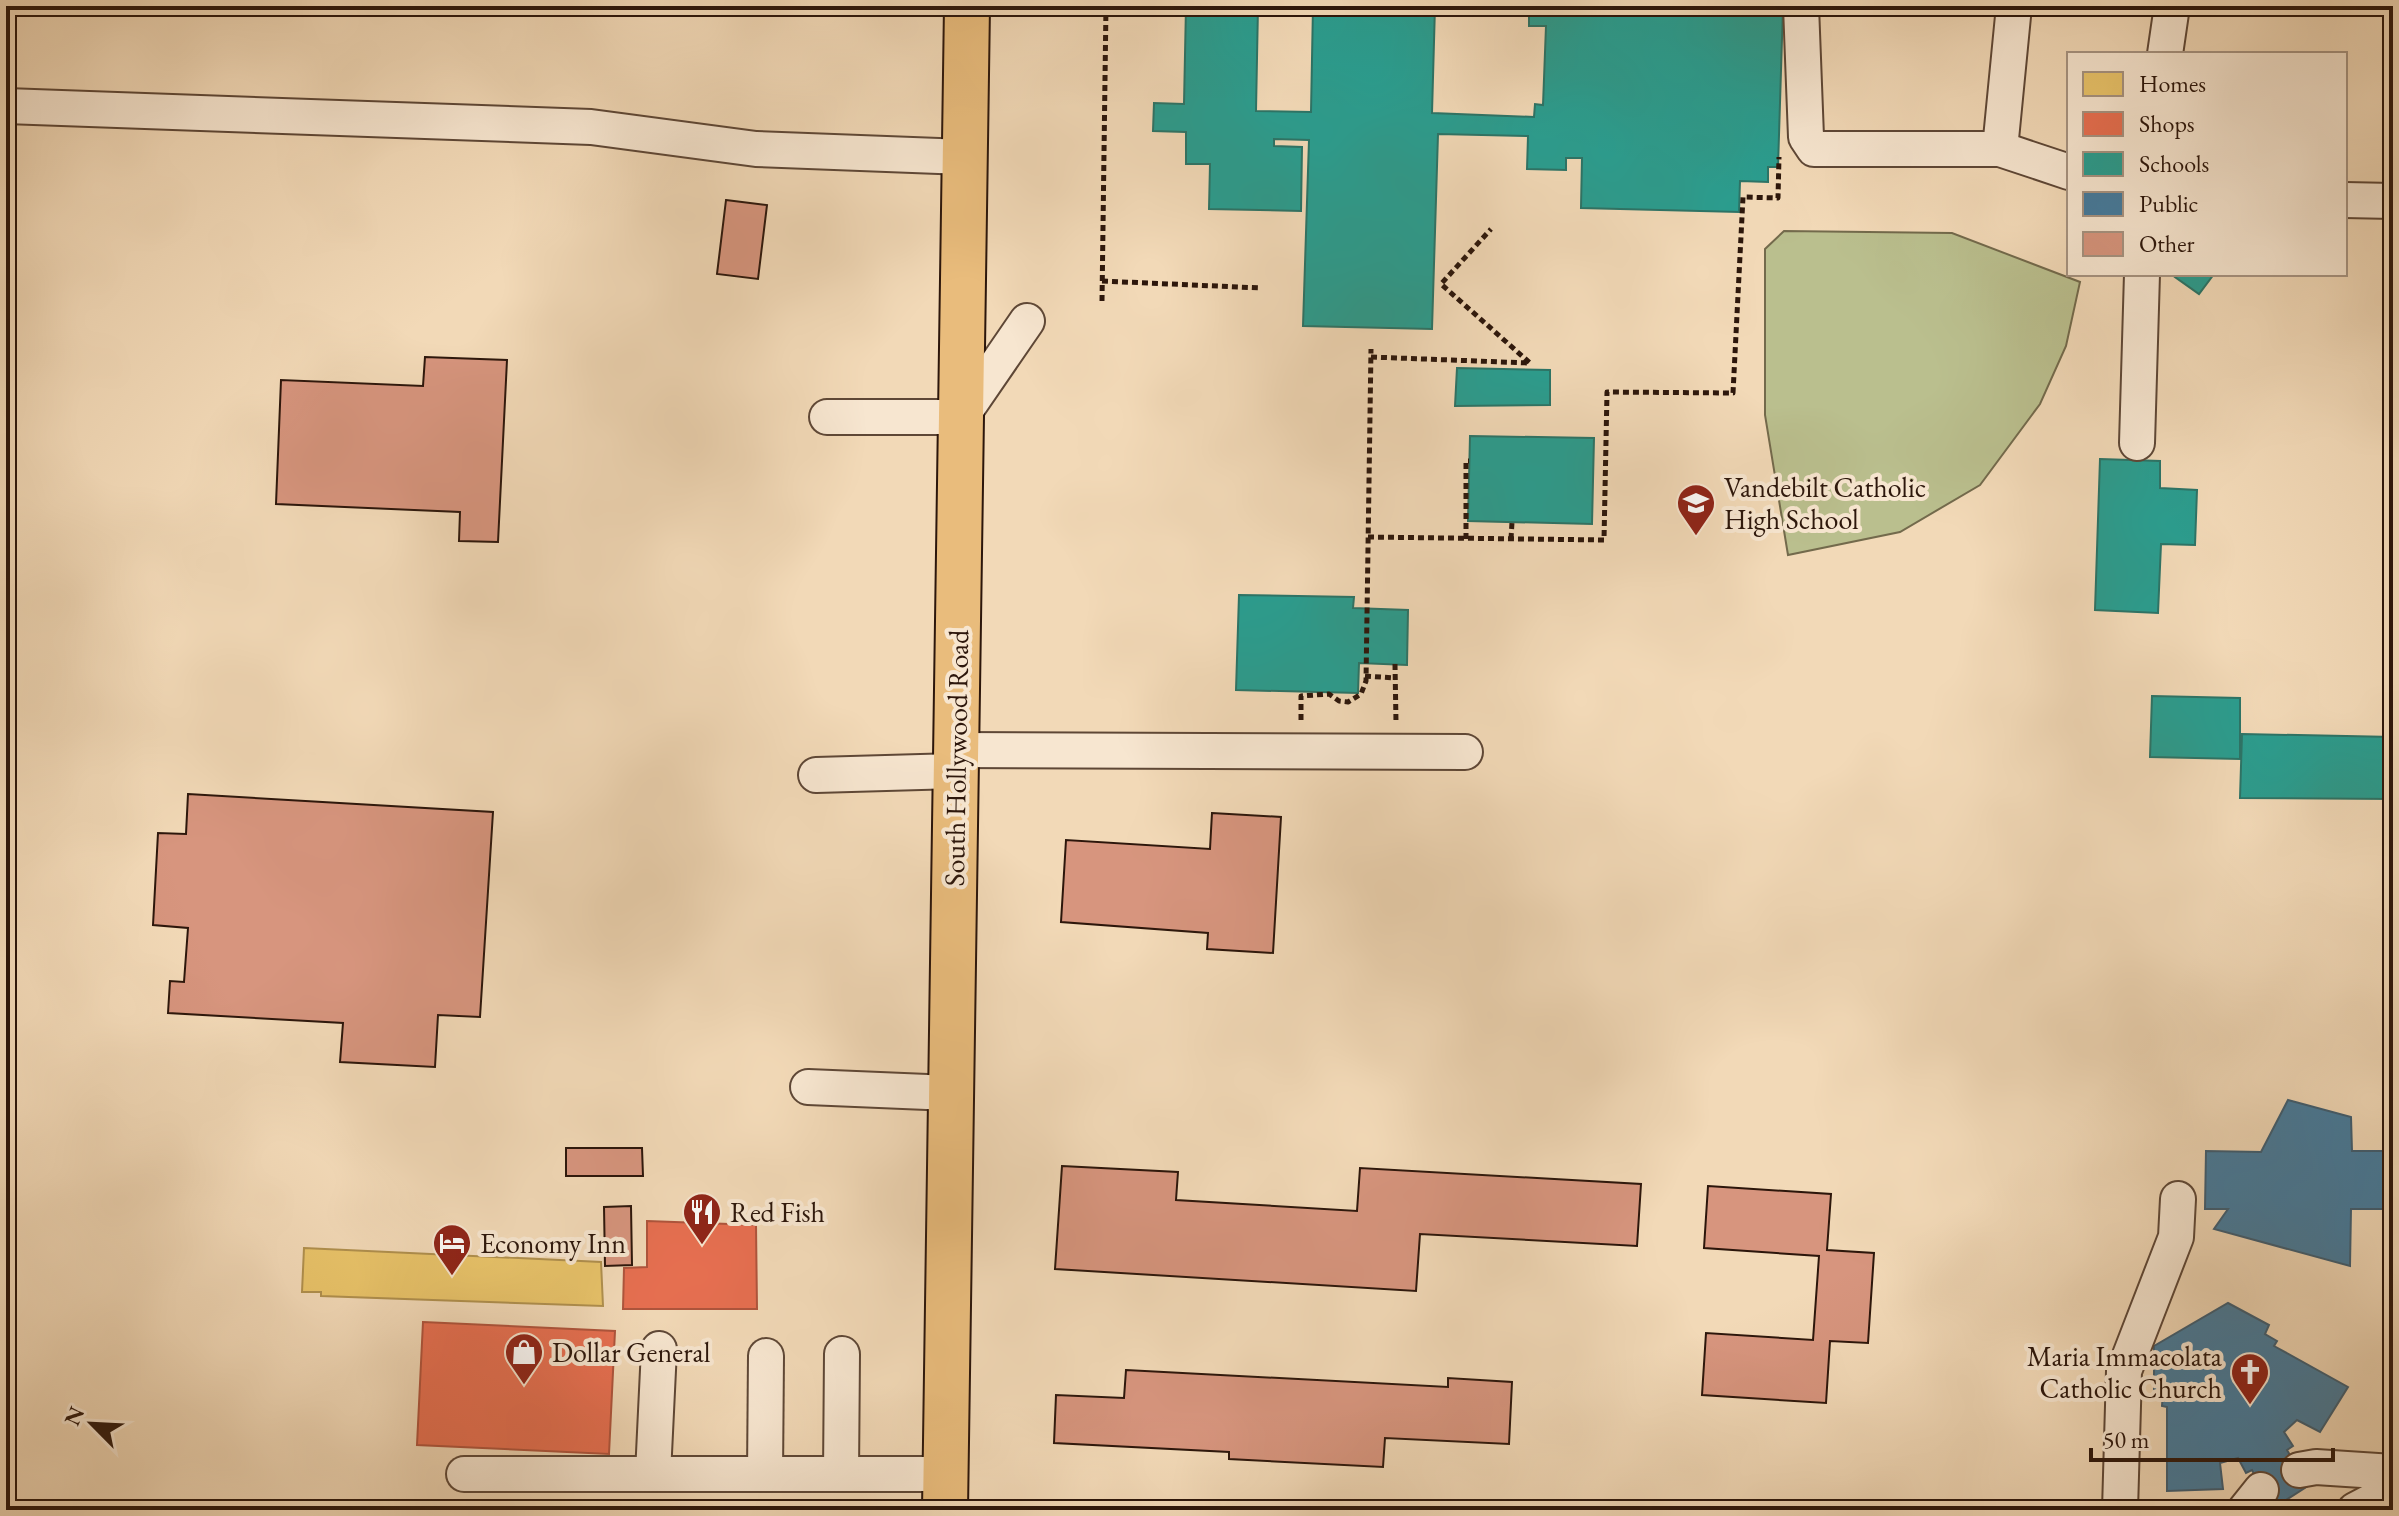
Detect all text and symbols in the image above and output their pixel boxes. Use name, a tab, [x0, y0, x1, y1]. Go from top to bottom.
legend	[2067, 52, 2347, 276]
text: Homes	[2139, 68, 2206, 99]
text: Shops	[2139, 108, 2195, 139]
text: Schools	[2139, 148, 2209, 179]
text: Public	[2139, 188, 2198, 219]
text: Other	[2139, 228, 2195, 259]
place label: Vandebilt Catholic High School	[1724, 469, 1926, 537]
school or university icon: Vandebilt Catholic High School	[1675, 482, 1717, 537]
street label: South Hollywood Road	[936, 628, 976, 887]
restaurant icon: Red Fish	[681, 1191, 723, 1246]
place label: Red Fish	[730, 1194, 825, 1230]
hotel icon: Economy Inn	[431, 1222, 473, 1277]
place label: Economy Inn	[480, 1225, 626, 1261]
shop icon: Dollar General	[503, 1331, 545, 1386]
place label: Dollar General	[552, 1334, 711, 1370]
place label: Maria Immacolata Catholic Church	[2027, 1338, 2223, 1406]
church icon: Maria Immacolata Catholic Church	[2229, 1351, 2271, 1406]
north arrow	[52, 1384, 132, 1464]
text: N	[57, 1402, 91, 1430]
scale bar	[2091, 1412, 2333, 1462]
text: 50 m	[2103, 1424, 2150, 1455]

